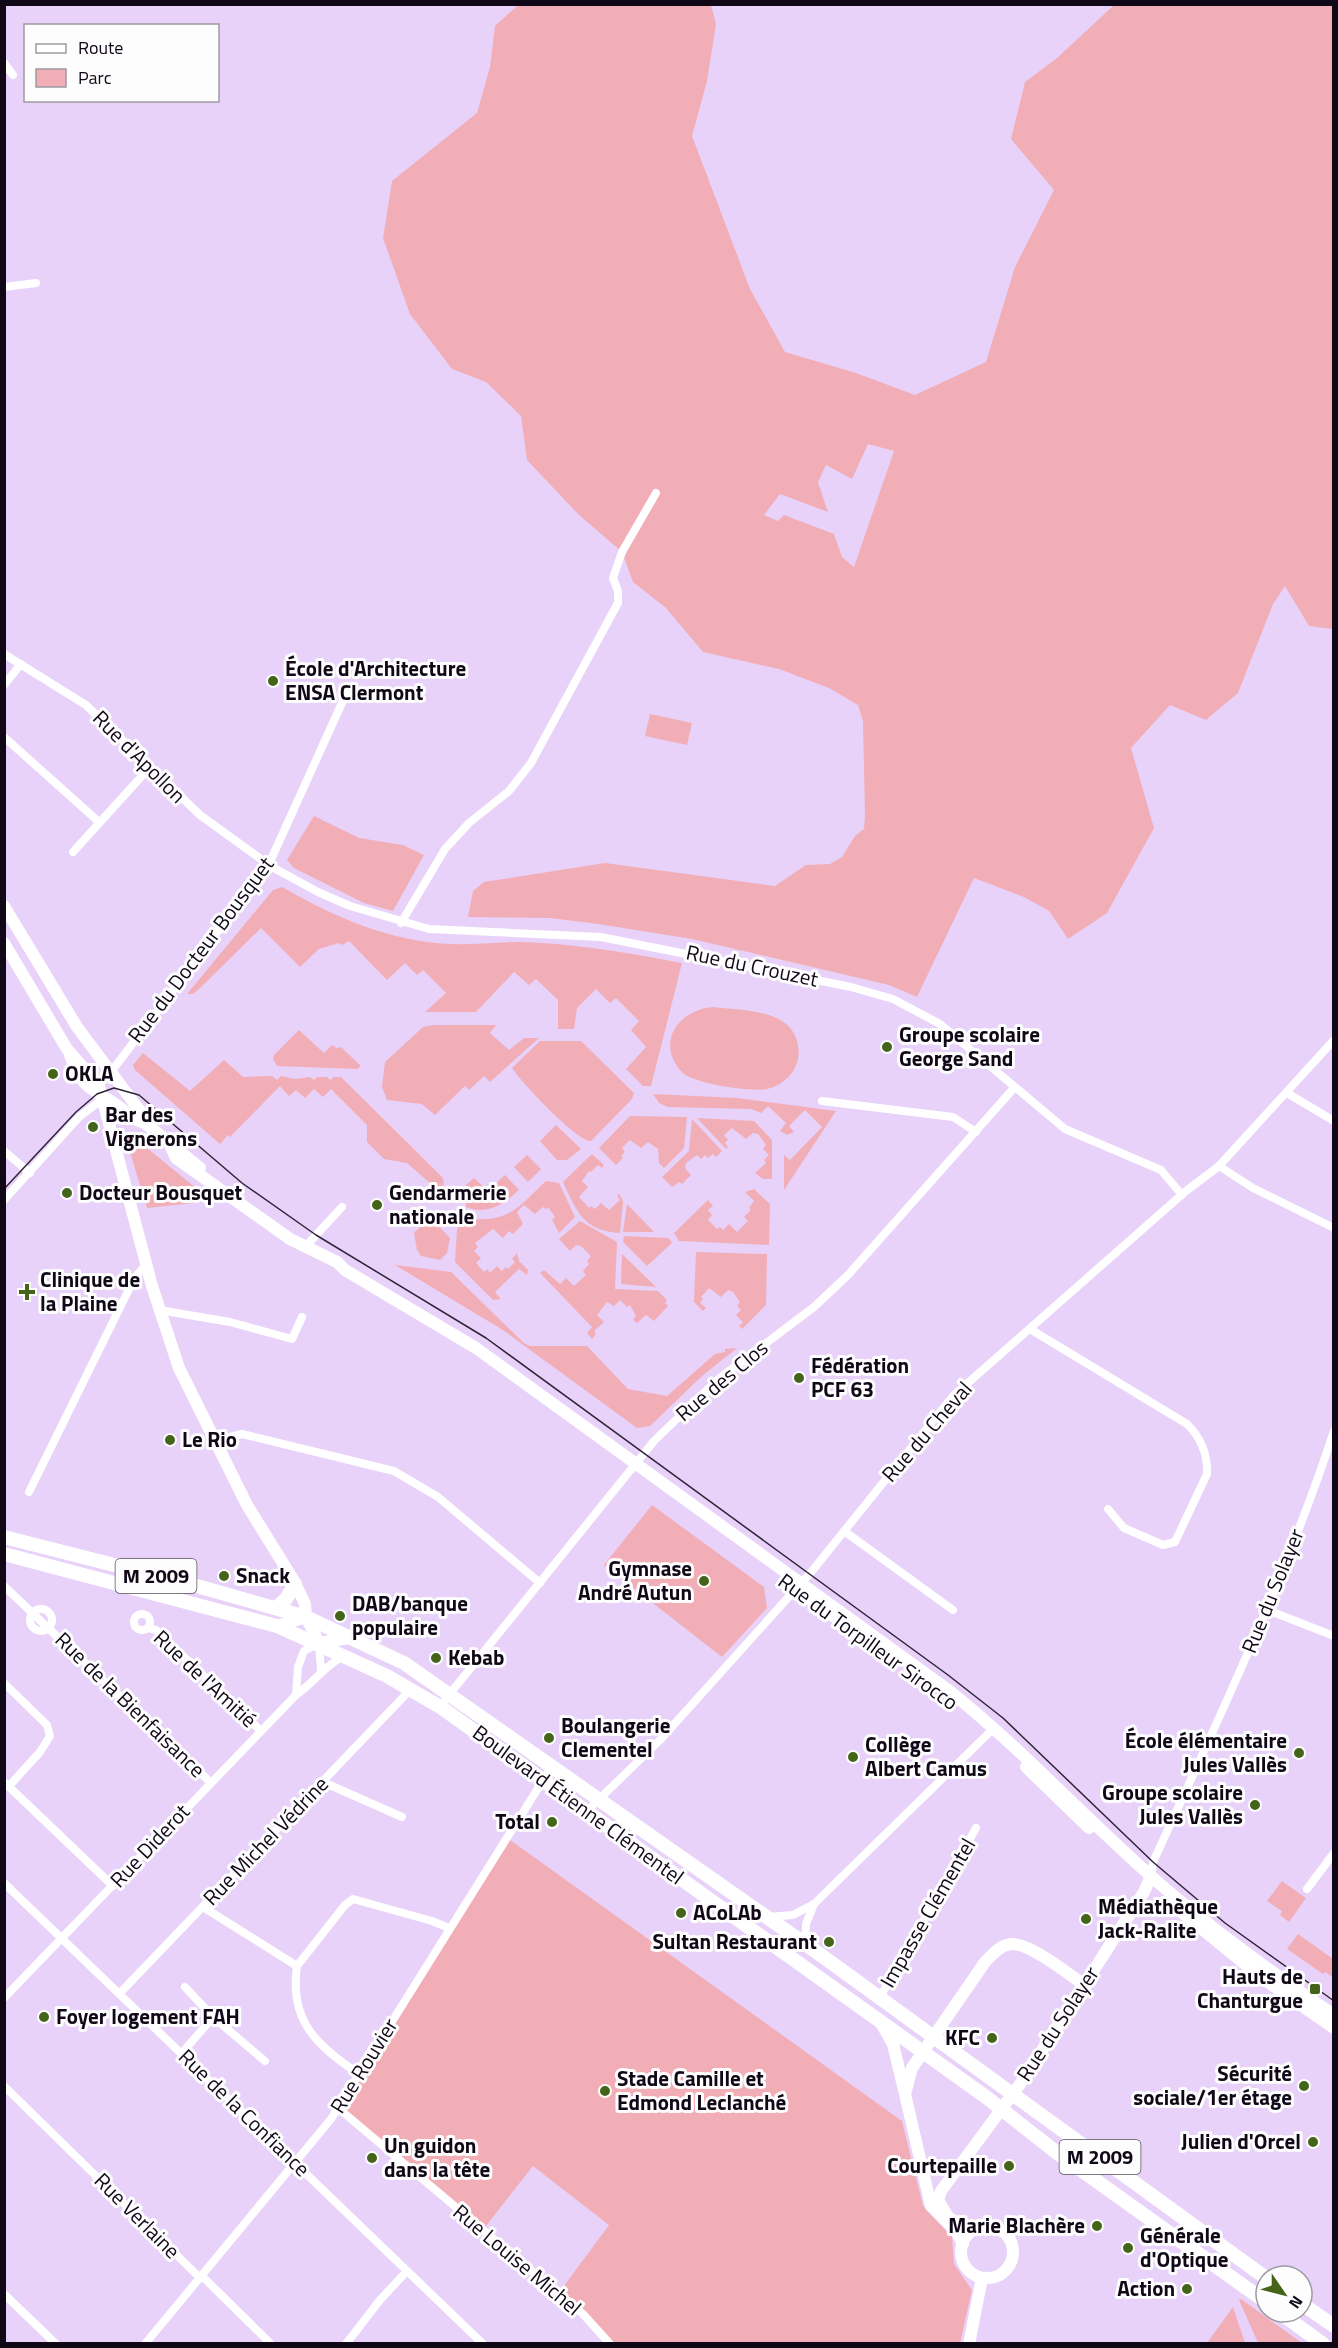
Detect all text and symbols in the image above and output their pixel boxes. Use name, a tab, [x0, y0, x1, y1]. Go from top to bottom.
legend	[24, 24, 219, 102]
text: Route	[78, 34, 123, 61]
text: Parc	[78, 64, 112, 91]
place label: École d'Architecture ENSA Clermont	[285, 652, 466, 708]
marker: École d'Architecture ENSA Clermont	[266, 674, 280, 688]
street label: Rue d'Apollon	[86, 702, 194, 810]
street label: Rue du Docteur Bousquet	[119, 849, 281, 1049]
street label: Rue du Crouzet	[683, 935, 822, 995]
place label: Groupe scolaire George Sand	[899, 1018, 1040, 1074]
marker: Groupe scolaire George Sand	[880, 1040, 894, 1054]
place label: OKLA	[65, 1057, 114, 1089]
marker: OKLA	[46, 1067, 60, 1081]
place label: Bar des Vignerons	[105, 1098, 197, 1154]
marker: Bar des Vignerons	[86, 1120, 100, 1134]
place label: Docteur Bousquet	[79, 1176, 243, 1208]
place label: Gendarmerie nationale	[389, 1176, 507, 1232]
marker: Docteur Bousquet	[60, 1186, 74, 1200]
marker: Gendarmerie nationale	[370, 1198, 384, 1212]
place label: Clinique de la Plaine	[40, 1263, 140, 1319]
marker: Clinique de la Plaine	[18, 1283, 36, 1301]
street label: Rue des Clos	[668, 1332, 775, 1429]
place label: Fédération PCF 63	[811, 1349, 909, 1405]
marker: Fédération PCF 63	[792, 1371, 806, 1385]
street label: Rue du Cheval	[873, 1374, 979, 1489]
place label: Le Rio	[182, 1423, 237, 1455]
marker: Le Rio	[163, 1433, 177, 1447]
street label: Rue du Solayer	[1233, 1524, 1312, 1658]
place label: Gymnase André Autun	[578, 1552, 692, 1608]
road number: M 2009	[116, 1559, 196, 1593]
place label: Snack	[236, 1559, 290, 1591]
street label: Rue du Torpilleur Sirocco	[772, 1565, 965, 1718]
marker: Snack	[217, 1569, 231, 1583]
marker: Gymnase André Autun	[697, 1574, 711, 1588]
place label: DAB/banque populaire	[352, 1587, 468, 1643]
marker: DAB/banque populaire	[333, 1609, 347, 1623]
street label: Rue de l'Amitié	[147, 1622, 265, 1735]
street label: Rue de la Bienfaisance	[48, 1624, 213, 1785]
place label: Kebab	[448, 1641, 504, 1673]
marker: Kebab	[429, 1651, 443, 1665]
place label: Boulangerie Clementel	[561, 1709, 670, 1765]
street label: Boulevard Étienne Clémentel	[466, 1716, 691, 1892]
place label: École élémentaire Jules Vallès	[1125, 1724, 1287, 1780]
place label: Collège Albert Camus	[865, 1728, 987, 1784]
marker: Boulangerie Clementel	[542, 1731, 556, 1745]
marker: École élémentaire Jules Vallès	[1292, 1746, 1306, 1760]
marker: Collège Albert Camus	[846, 1750, 860, 1764]
street label: Rue Michel Védrine	[195, 1768, 335, 1912]
place label: Groupe scolaire Jules Vallès	[1102, 1776, 1243, 1832]
street label: Rue Diderot	[102, 1796, 197, 1894]
marker: Groupe scolaire Jules Vallès	[1248, 1798, 1262, 1812]
place label: Total	[495, 1805, 540, 1837]
marker: Total	[545, 1815, 559, 1829]
street label: Impasse Clémentel	[871, 1832, 983, 1993]
place label: Médiathèque Jack-Ralite	[1098, 1890, 1218, 1946]
place label: ACoLAb	[693, 1896, 762, 1928]
marker: ACoLAb	[674, 1906, 688, 1920]
marker: Médiathèque Jack-Ralite	[1079, 1912, 1093, 1926]
place label: Sultan Restaurant	[652, 1925, 817, 1957]
marker: Sultan Restaurant	[822, 1935, 836, 1949]
street label: Rue du Solayer	[1008, 1960, 1106, 2087]
place label: Hauts de Chanturgue	[1197, 1960, 1303, 2016]
marker: Hauts de Chanturgue	[1308, 1982, 1322, 1996]
place label: Foyer logement FAH	[56, 2000, 240, 2032]
marker: Foyer logement FAH	[37, 2010, 51, 2024]
street label: Rue Rouvier	[321, 2012, 405, 2119]
place label: KFC	[945, 2021, 980, 2053]
marker: KFC	[985, 2031, 999, 2045]
street label: Rue de la Confiance	[172, 2041, 318, 2184]
place label: Sécurité sociale/1er étage	[1133, 2057, 1292, 2113]
place label: Stade Camille et Edmond Leclanché	[617, 2062, 786, 2118]
marker: Sécurité sociale/1er étage	[1297, 2079, 1311, 2093]
marker: Stade Camille et Edmond Leclanché	[598, 2084, 612, 2098]
place label: Julien d'Orcel	[1181, 2125, 1301, 2157]
place label: Un guidon dans la tête	[384, 2129, 490, 2185]
marker: Julien d'Orcel	[1306, 2135, 1320, 2149]
road number: M 2009	[1060, 2140, 1140, 2174]
place label: Courtepaille	[887, 2149, 997, 2181]
marker: Un guidon dans la tête	[365, 2151, 379, 2165]
marker: Courtepaille	[1002, 2159, 1016, 2173]
street label: Rue Verlaine	[87, 2165, 188, 2266]
street label: Rue Louise Michel	[446, 2196, 589, 2323]
place label: Marie Blachère	[948, 2209, 1085, 2241]
marker: Marie Blachère	[1090, 2219, 1104, 2233]
place label: Générale d'Optique	[1140, 2219, 1228, 2275]
marker: Générale d'Optique	[1121, 2241, 1135, 2255]
north arrow	[1254, 2264, 1314, 2324]
place label: Action	[1117, 2272, 1175, 2304]
marker: Action	[1180, 2282, 1194, 2296]
text: N	[1283, 2291, 1309, 2314]

